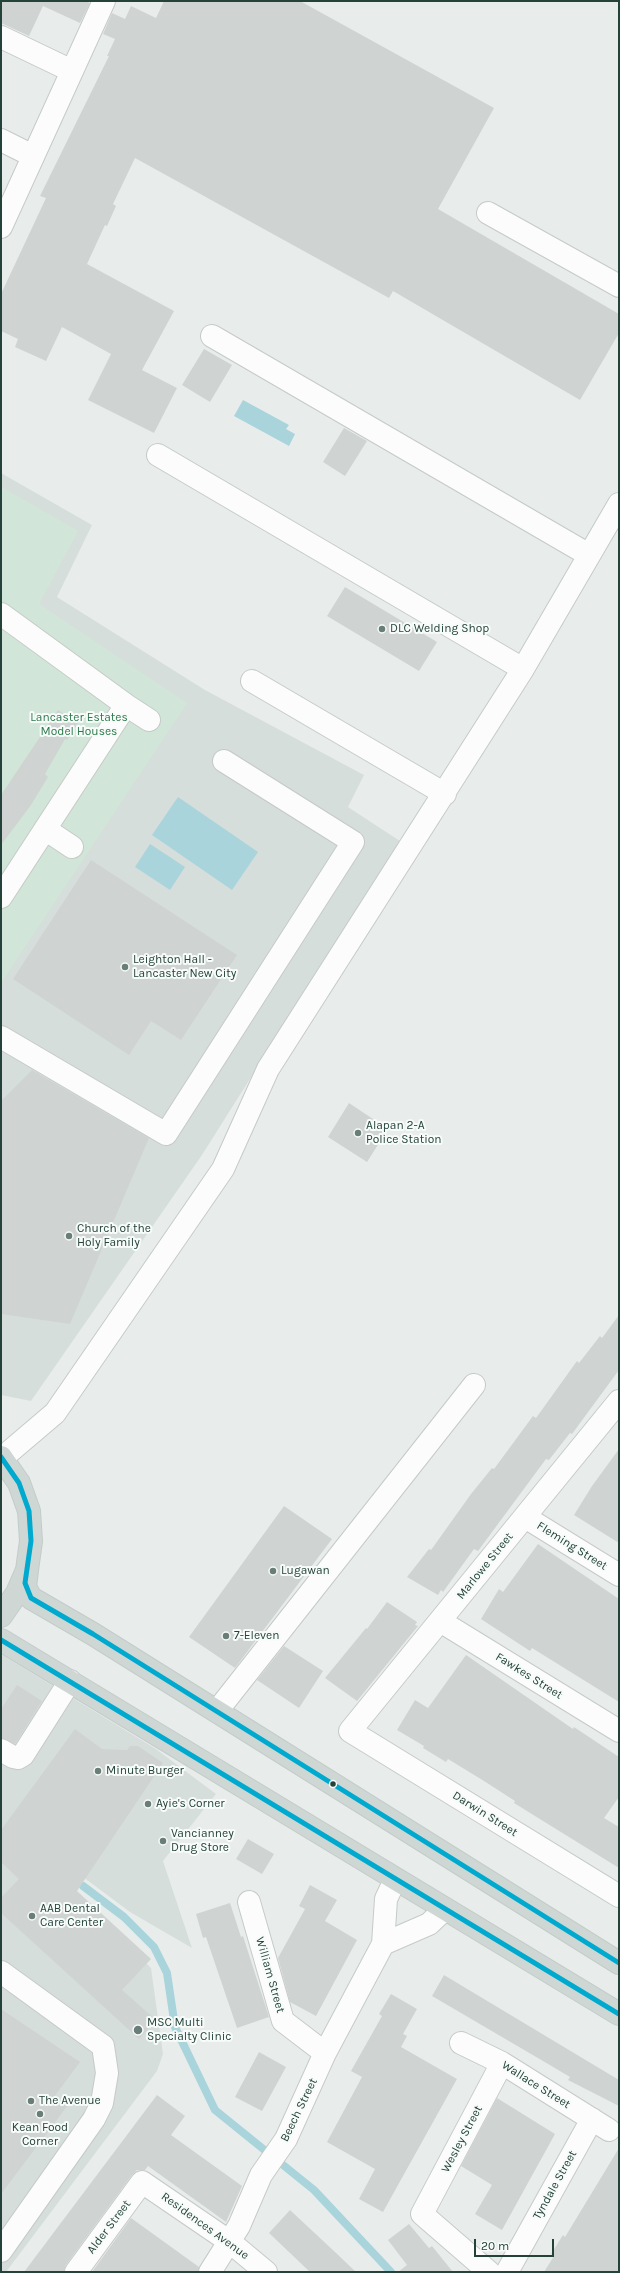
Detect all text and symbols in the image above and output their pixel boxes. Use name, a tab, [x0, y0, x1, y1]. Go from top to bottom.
place label: DLC Welding Shop	[390, 622, 489, 636]
marker: DLC Welding Shop	[377, 624, 387, 634]
park label: Lancaster Estates Model Houses	[30, 711, 128, 739]
place label: Leighton Hall - Lancaster New City	[133, 953, 236, 981]
marker: Leighton Hall - Lancaster New City	[120, 962, 130, 972]
place label: Alapan 2-A Police Station	[366, 1119, 442, 1147]
marker: Alapan 2-A Police Station	[353, 1128, 363, 1138]
place label: Church of the Holy Family	[77, 1222, 151, 1250]
marker: Church of the Holy Family	[64, 1231, 74, 1241]
street label: Fleming Street	[534, 1519, 610, 1573]
street label: Marlowe Street	[454, 1530, 516, 1602]
place label: Lugawan	[281, 1564, 330, 1578]
marker: Lugawan	[268, 1566, 278, 1576]
place label: 7-Eleven	[234, 1629, 280, 1643]
marker: 7-Eleven	[221, 1631, 231, 1641]
street label: Fawkes Street	[493, 1650, 565, 1702]
place label: Minute Burger	[106, 1764, 184, 1778]
marker: Minute Burger	[93, 1766, 103, 1776]
unlabelled marker	[328, 1779, 338, 1789]
street label: Darwin Street	[450, 1788, 520, 1840]
place label: Ayie's Corner	[156, 1797, 225, 1811]
marker: Ayie's Corner	[143, 1799, 153, 1809]
place label: Vancianney Drug Store	[171, 1827, 234, 1855]
marker: Vancianney Drug Store	[158, 1836, 168, 1846]
place label: AAB Dental Care Center	[40, 1902, 103, 1930]
marker: AAB Dental Care Center	[27, 1911, 37, 1921]
street label: William Street	[252, 1935, 288, 2015]
place label: MSC Multi Specialty Clinic	[147, 2016, 231, 2044]
marker: MSC Multi Specialty Clinic	[132, 2024, 144, 2036]
street label: Wallace Street	[499, 2058, 573, 2112]
street label: Beech Street	[277, 2076, 321, 2144]
place label: The Avenue	[39, 2094, 101, 2108]
marker: The Avenue	[26, 2096, 36, 2106]
street label: Wesley Street	[438, 2103, 486, 2175]
marker: Kean Food Corner	[35, 2109, 45, 2119]
place label: Kean Food Corner	[12, 2121, 68, 2149]
street label: Tyndale Street	[530, 2148, 580, 2222]
street label: Residences Avenue	[158, 2189, 252, 2263]
street label: Alder Street	[84, 2197, 134, 2257]
scale bar	[476, 2231, 556, 2257]
text: 20 m	[481, 2239, 509, 2253]

